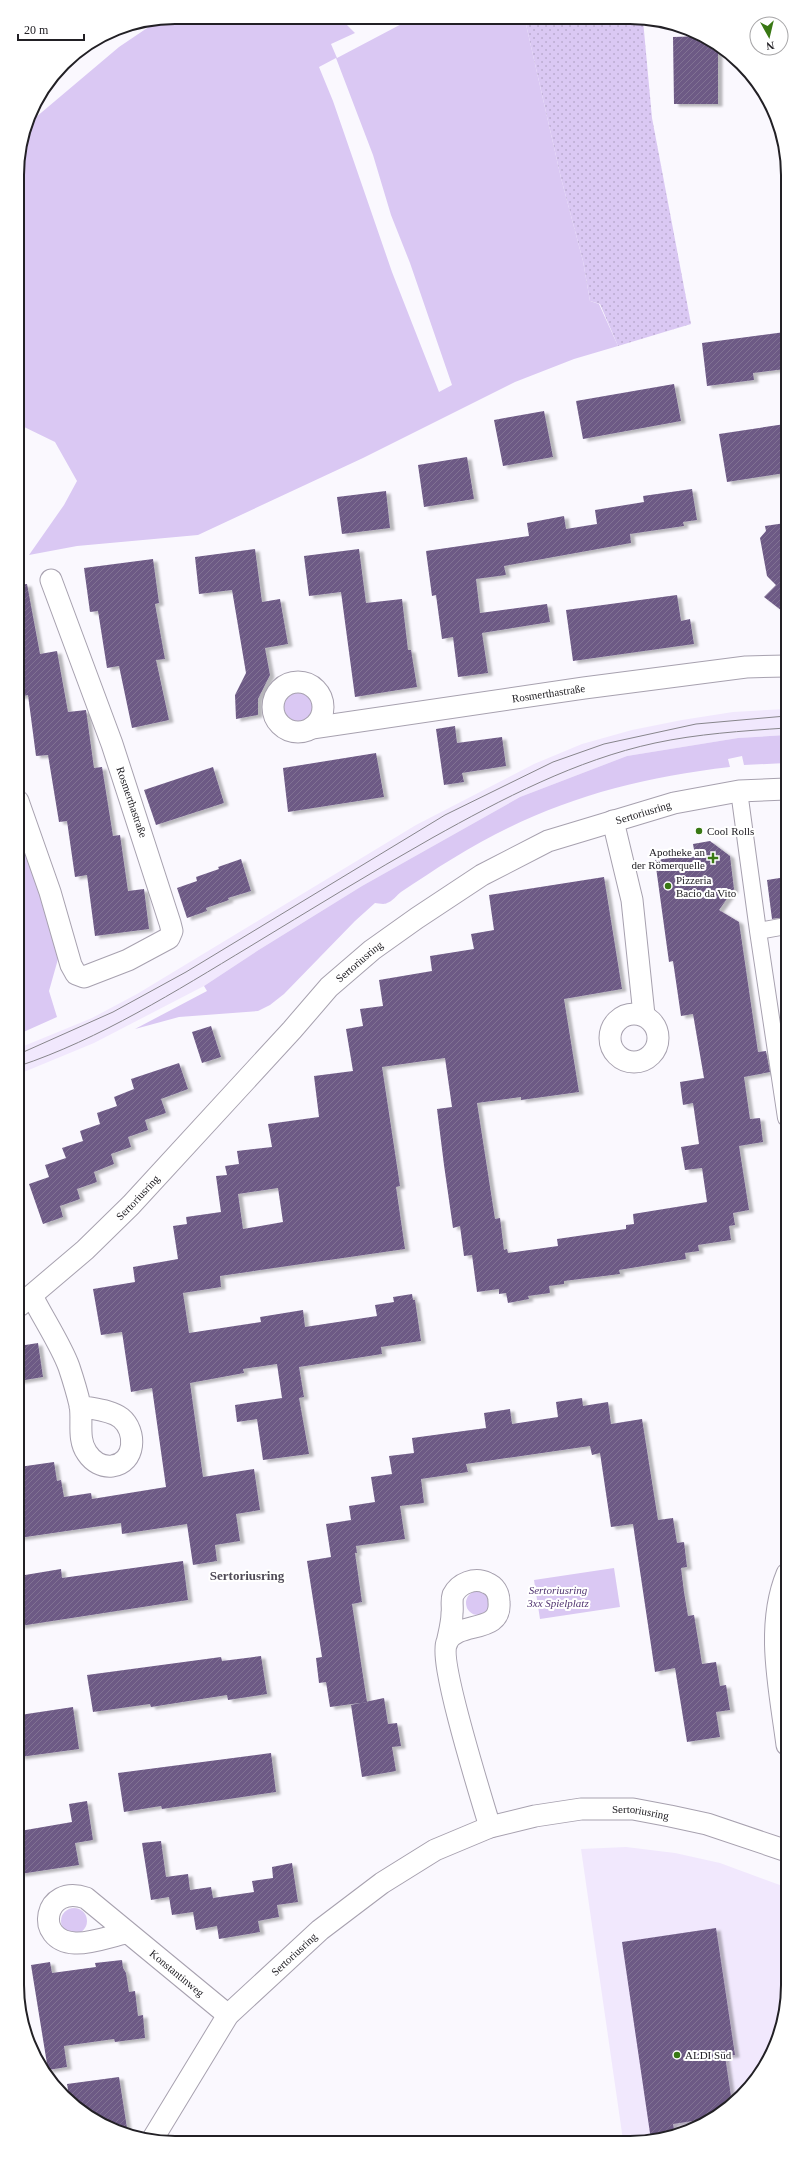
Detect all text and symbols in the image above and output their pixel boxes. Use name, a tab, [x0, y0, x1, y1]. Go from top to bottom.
scale bar	[18, 16, 84, 42]
north arrow	[749, 16, 789, 56]
text: 20 m	[24, 23, 49, 37]
text: N	[766, 39, 775, 52]
street label: Rosmerthastraße	[511, 682, 586, 705]
street label: Rosmerthastraße	[114, 765, 150, 839]
street label: Sertoriusring	[614, 798, 673, 826]
place label: Cool Rolls	[707, 825, 754, 837]
marker: Cool Rolls	[694, 826, 704, 836]
place label: Apotheke an der Römerquelle	[631, 846, 705, 871]
marker: Apotheke an der Römerquelle	[708, 853, 718, 863]
place label: Pizzeria Bacio da Vito	[676, 874, 737, 899]
marker: Pizzeria Bacio da Vito	[663, 881, 673, 891]
street label: Sertoriusring	[333, 938, 385, 984]
street label: Sertoriusring	[113, 1172, 162, 1222]
district label: Sertoriusring	[210, 1568, 285, 1583]
park label: Sertoriusring 3xx Spielplatz	[526, 1584, 589, 1609]
street label: Sertoriusring	[612, 1803, 670, 1822]
street label: Sertoriusring	[269, 1930, 319, 1978]
street label: Konstantinweg	[147, 1947, 207, 1999]
place label: ALDI Süd	[685, 2049, 732, 2061]
marker: ALDI Süd	[672, 2050, 682, 2060]

